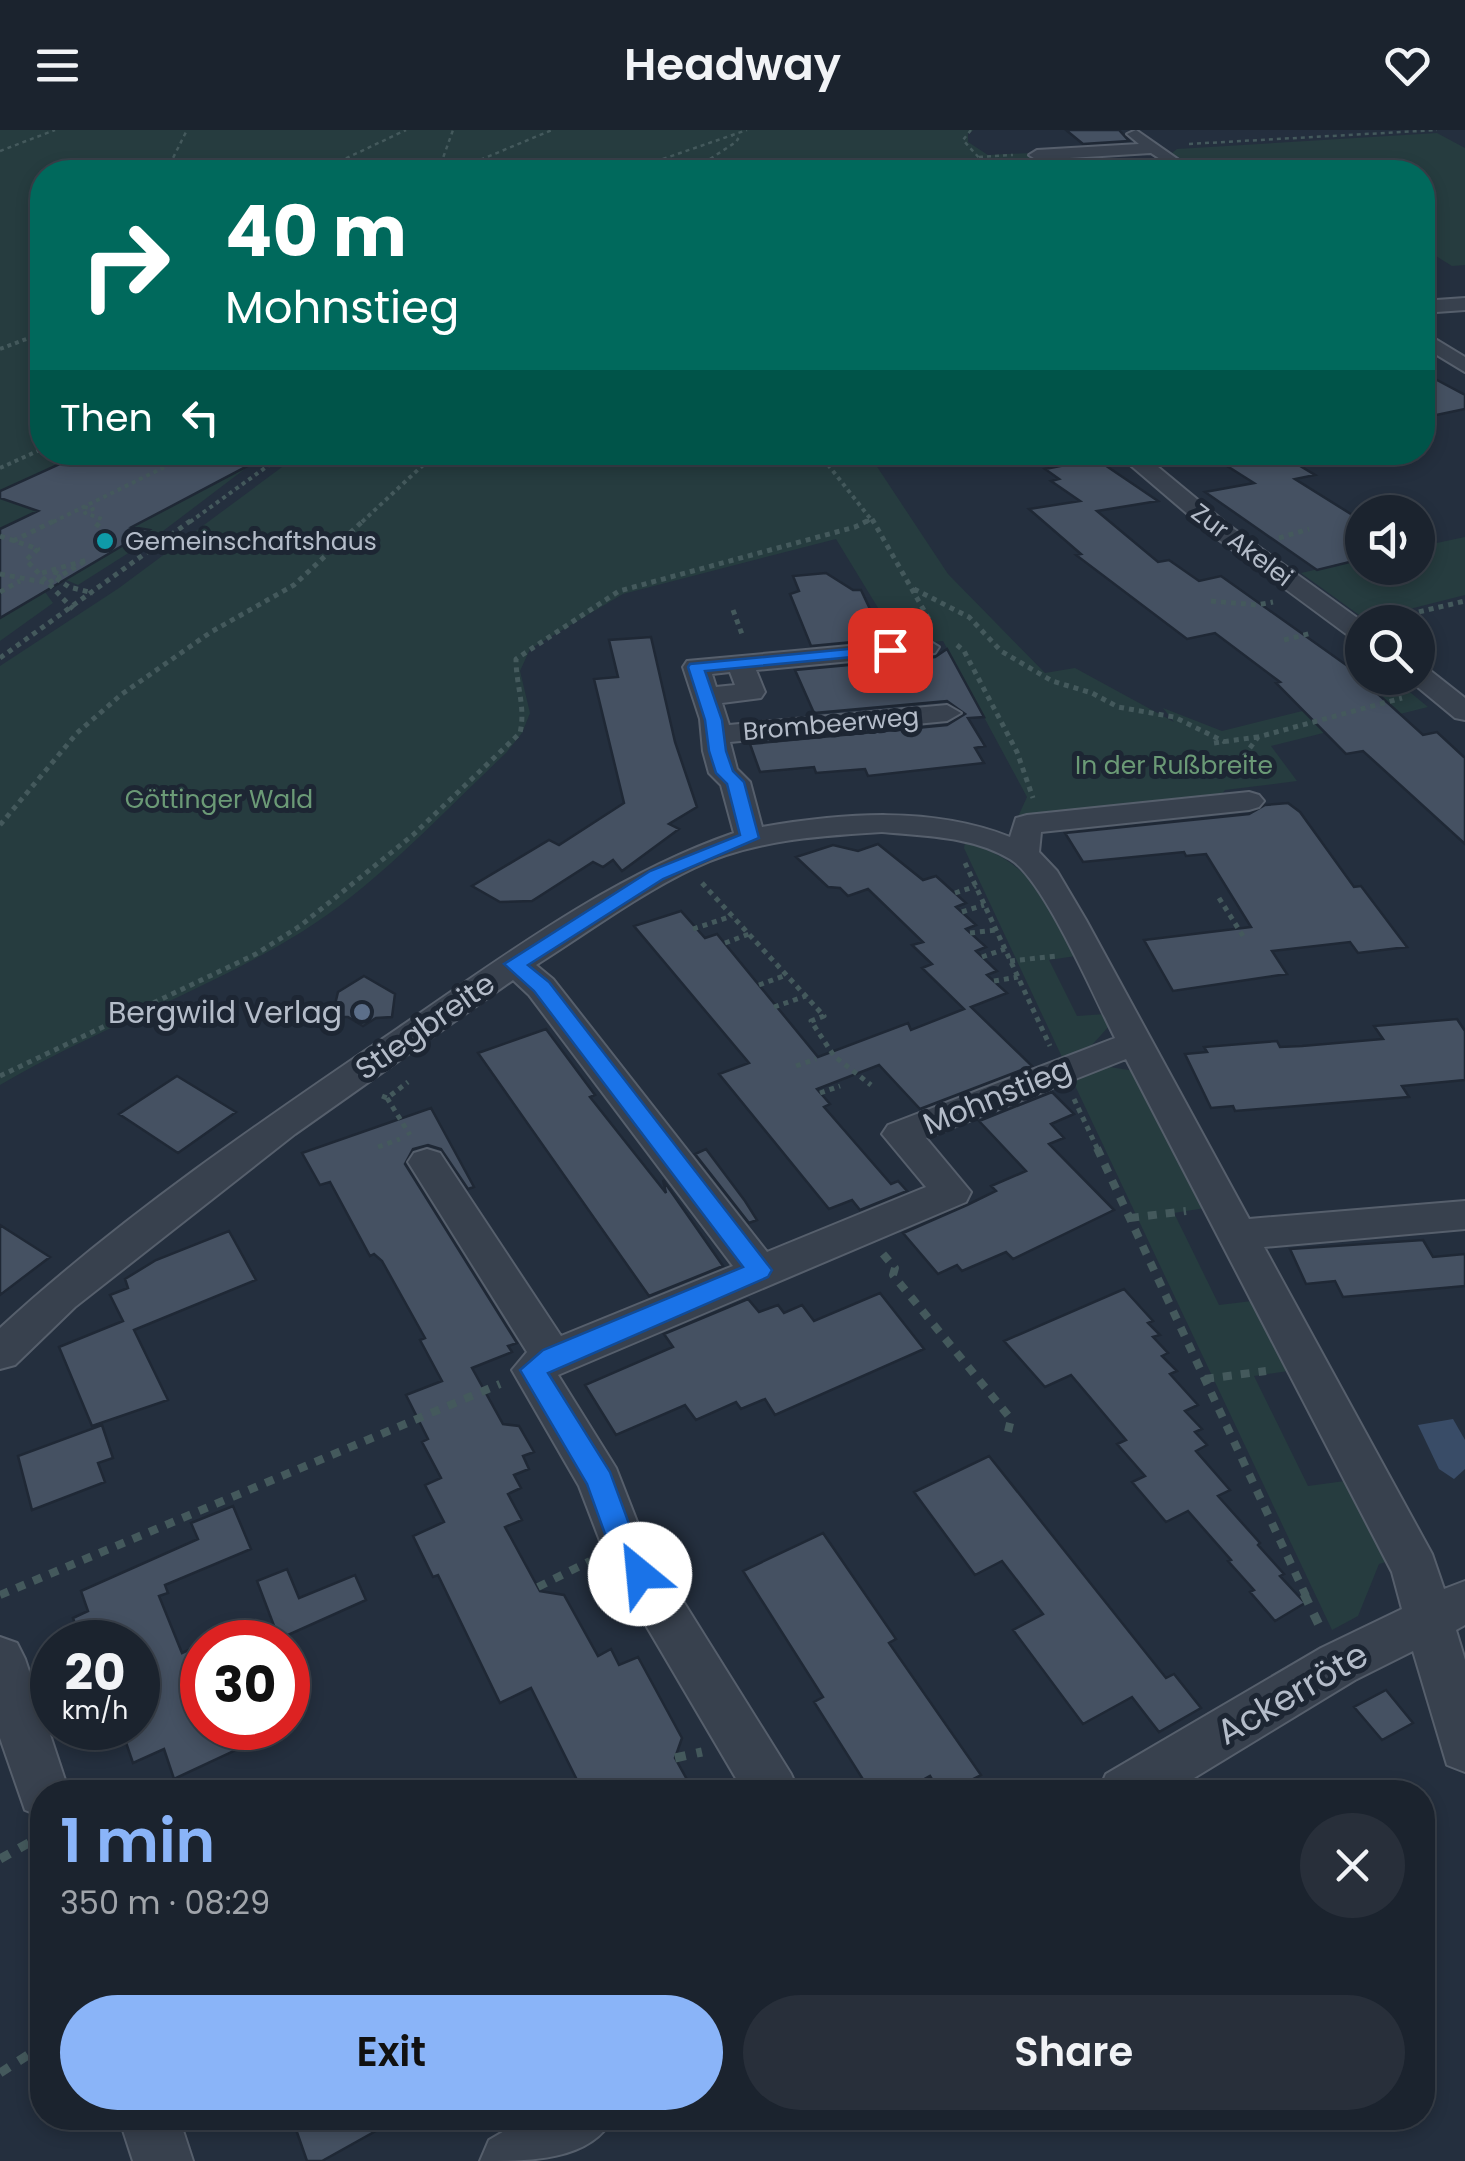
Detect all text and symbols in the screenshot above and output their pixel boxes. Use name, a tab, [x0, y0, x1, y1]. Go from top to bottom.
text: Headway	[624, 33, 841, 96]
icon: menu	[30, 38, 85, 93]
icon: heart	[1380, 38, 1435, 93]
text: 40 m	[225, 182, 407, 281]
icon: right	[60, 200, 190, 330]
text: Mohnstieg	[225, 276, 459, 339]
icon: left	[173, 390, 228, 445]
text: Then	[60, 391, 153, 444]
street label: Zur Akelei	[1184, 495, 1300, 595]
map controls	[1345, 495, 1435, 695]
button: sound	[1345, 495, 1435, 585]
place label: Gemeinschaftshaus	[125, 524, 377, 559]
marker: Gemeinschaftshaus	[94, 530, 116, 552]
button: search	[1345, 605, 1435, 695]
pin	[848, 608, 933, 693]
icon: arrive	[863, 623, 918, 678]
street label: Brombeerweg	[742, 699, 920, 749]
park label: In der Rußbreite	[1075, 748, 1273, 783]
park label: Göttinger Wald	[125, 782, 313, 817]
street label: Stiegbreite	[346, 962, 504, 1090]
place label: Bergwild Verlag	[108, 991, 342, 1034]
marker: Bergwild Verlag	[351, 1001, 373, 1023]
street label: Mohnstieg	[916, 1047, 1078, 1145]
position arrow	[588, 1522, 692, 1626]
speed limit sign: 30	[180, 1620, 310, 1750]
street label: Ackerröte	[1207, 1630, 1377, 1756]
text: 20	[64, 1637, 126, 1708]
text: km/h	[62, 1693, 128, 1728]
text: 1 min	[60, 1799, 215, 1883]
button: close	[1300, 1813, 1405, 1918]
text: 350 m · 08:29	[60, 1880, 270, 1925]
button: Exit	[60, 1995, 723, 2110]
button: Share	[743, 1995, 1405, 2110]

